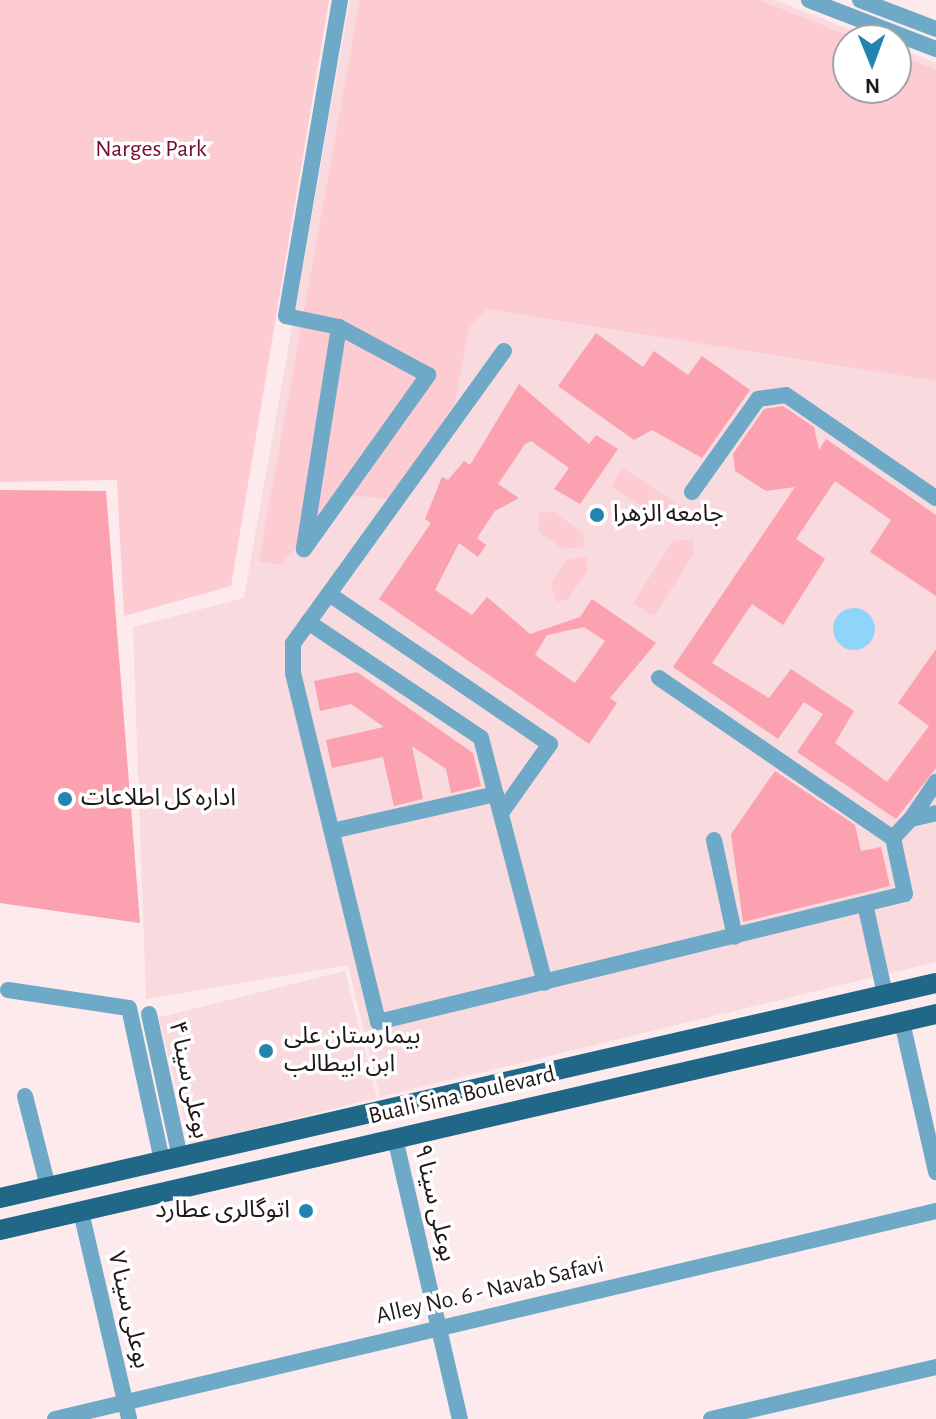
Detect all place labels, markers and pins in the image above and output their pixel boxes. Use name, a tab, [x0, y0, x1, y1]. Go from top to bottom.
place label: جامعه الزهرا	[613, 501, 724, 529]
marker: جامعه الزهرا	[588, 506, 606, 524]
place label: اداره کل اطلاعات	[81, 785, 236, 813]
marker: اداره کل اطلاعات	[56, 790, 74, 808]
place label: بیمارستان علی ابن ابیطالب	[284, 1023, 420, 1079]
marker: بیمارستان علی ابن ابیطالب	[255, 1040, 277, 1062]
place label: اتوگالری عطارد	[155, 1197, 290, 1225]
marker: اتوگالری عطارد	[297, 1202, 315, 1220]

